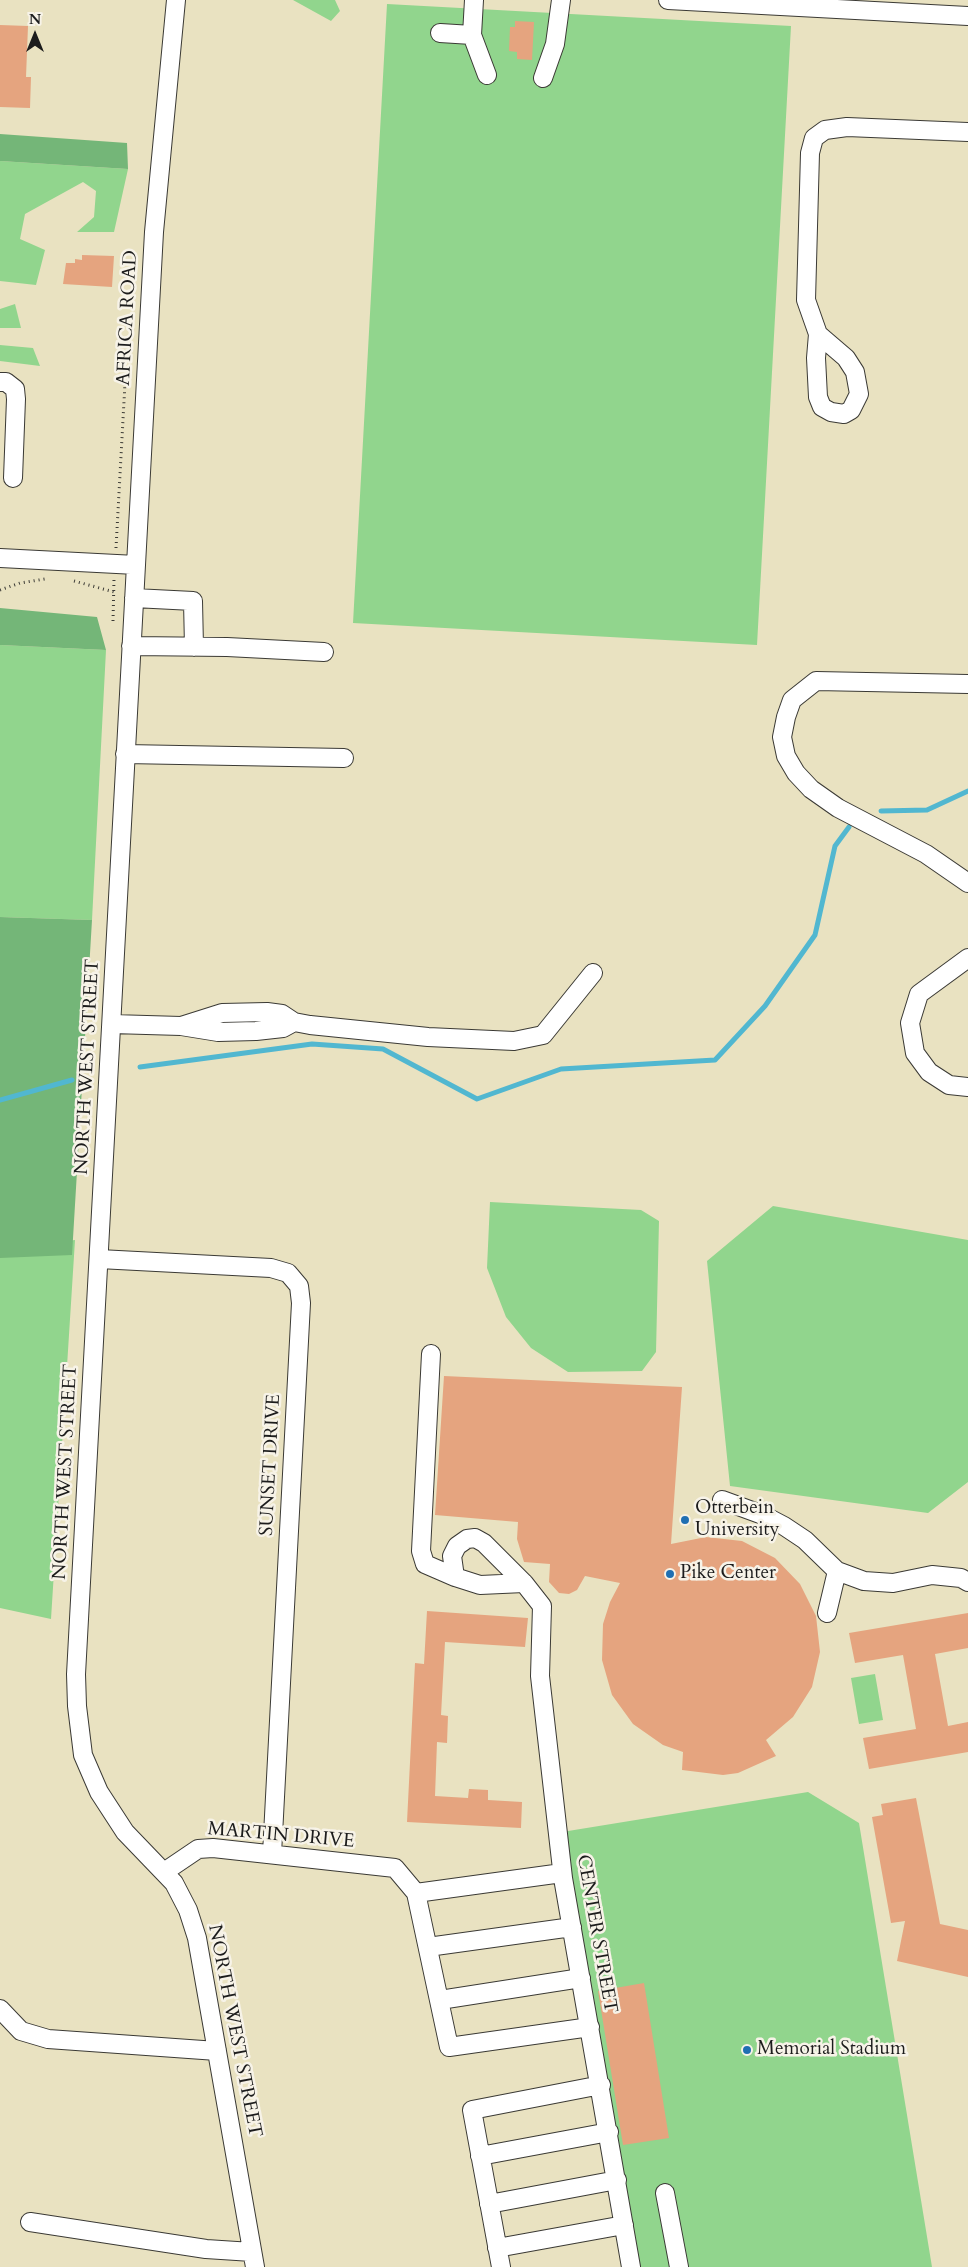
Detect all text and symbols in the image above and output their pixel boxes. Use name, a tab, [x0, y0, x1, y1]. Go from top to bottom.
north arrow	[10, 10, 60, 60]
text: N	[29, 10, 41, 29]
street label: AFRICA ROAD	[113, 250, 143, 386]
street label: NORTH WEST STREET	[71, 959, 105, 1175]
street label: NORTH WEST STREET	[49, 1364, 83, 1580]
street label: SUNSET DRIVE	[256, 1393, 286, 1537]
place label: Otterbein University	[695, 1498, 780, 1542]
marker: Otterbein University	[679, 1514, 691, 1526]
place label: Pike Center	[680, 1563, 776, 1585]
marker: Pike Center	[664, 1568, 676, 1580]
street label: MARTIN DRIVE	[207, 1818, 355, 1854]
street label: CENTER STREET	[571, 1853, 621, 2015]
street label: NORTH WEST STREET	[202, 1923, 266, 2139]
place label: Memorial Stadium	[757, 2039, 906, 2061]
marker: Memorial Stadium	[741, 2044, 753, 2056]

